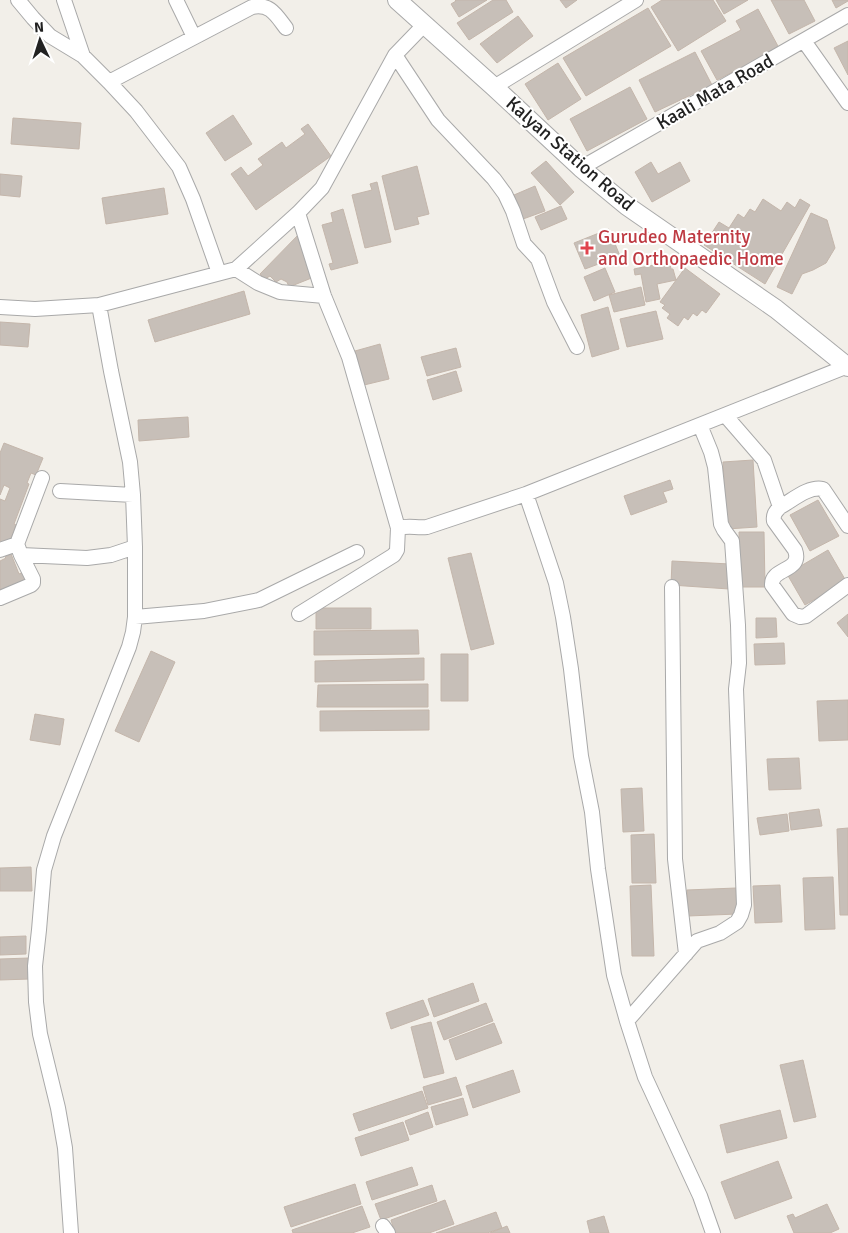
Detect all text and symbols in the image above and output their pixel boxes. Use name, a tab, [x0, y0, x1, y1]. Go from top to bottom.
north arrow	[15, 15, 65, 65]
text: N	[34, 19, 45, 36]
street label: Kaali Mata Road	[652, 49, 778, 135]
street label: Kalyan Station Road	[501, 92, 639, 216]
place label: Gurudeo Maternity and Orthopaedic Home	[598, 225, 784, 271]
marker: Gurudeo Maternity and Orthopaedic Home	[580, 241, 594, 255]

